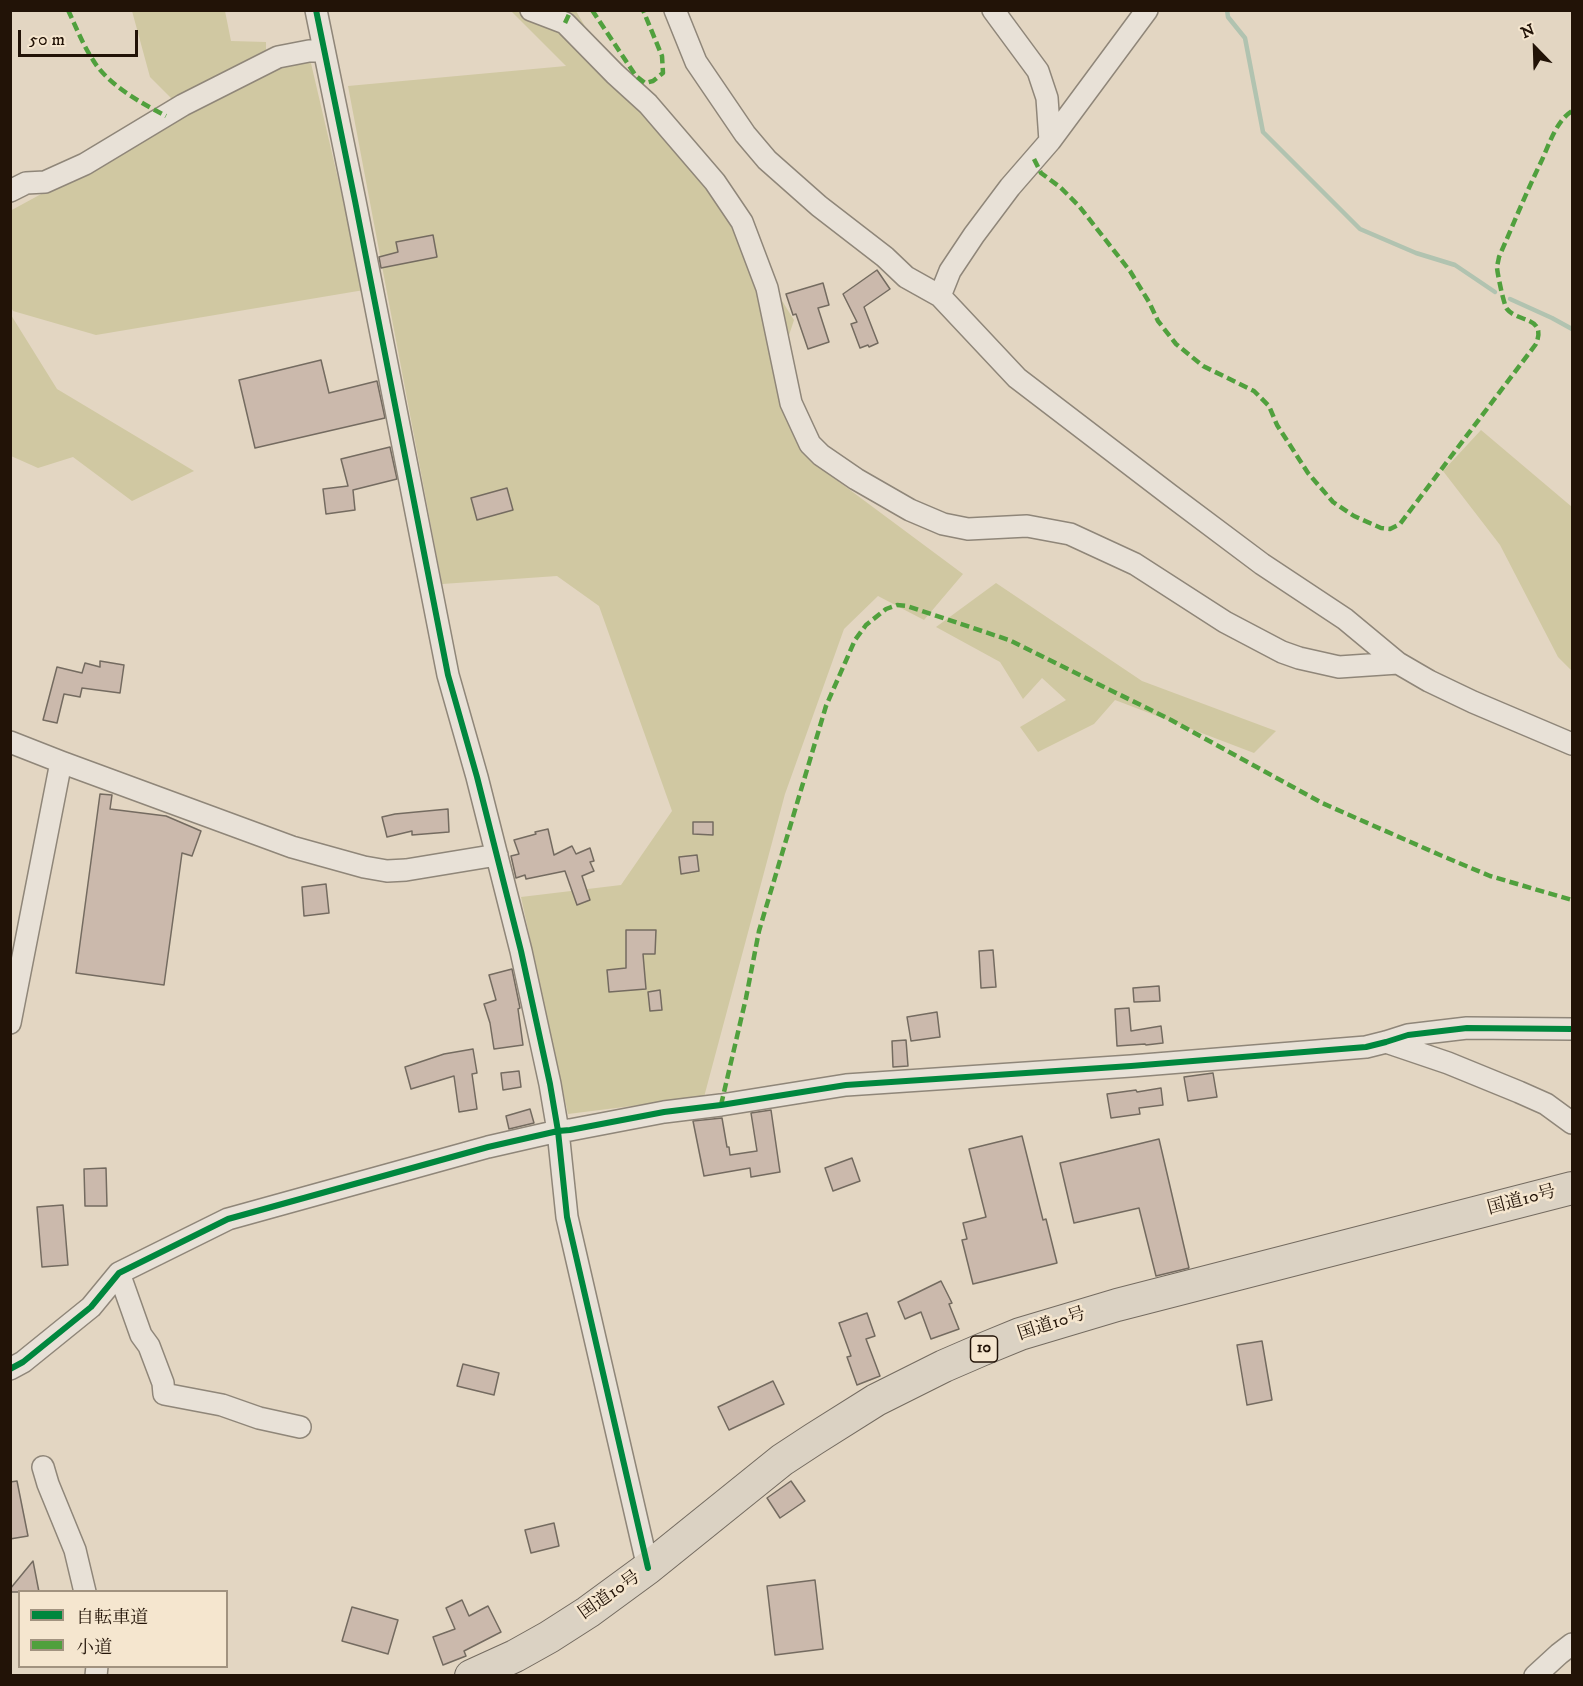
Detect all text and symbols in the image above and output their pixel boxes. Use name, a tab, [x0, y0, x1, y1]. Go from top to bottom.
scale bar	[21, 18, 141, 56]
north arrow	[1505, 18, 1565, 78]
text: N	[1518, 20, 1538, 43]
text: 50 m	[29, 29, 65, 51]
street label: 国道10号	[1485, 1181, 1559, 1221]
street label: 国道10号	[1015, 1304, 1089, 1346]
road number: 10	[970, 1336, 998, 1362]
street label: 国道10号	[575, 1567, 645, 1625]
legend	[18, 1590, 228, 1668]
text: 自転車道	[76, 1607, 148, 1629]
text: 小道	[76, 1637, 112, 1659]

